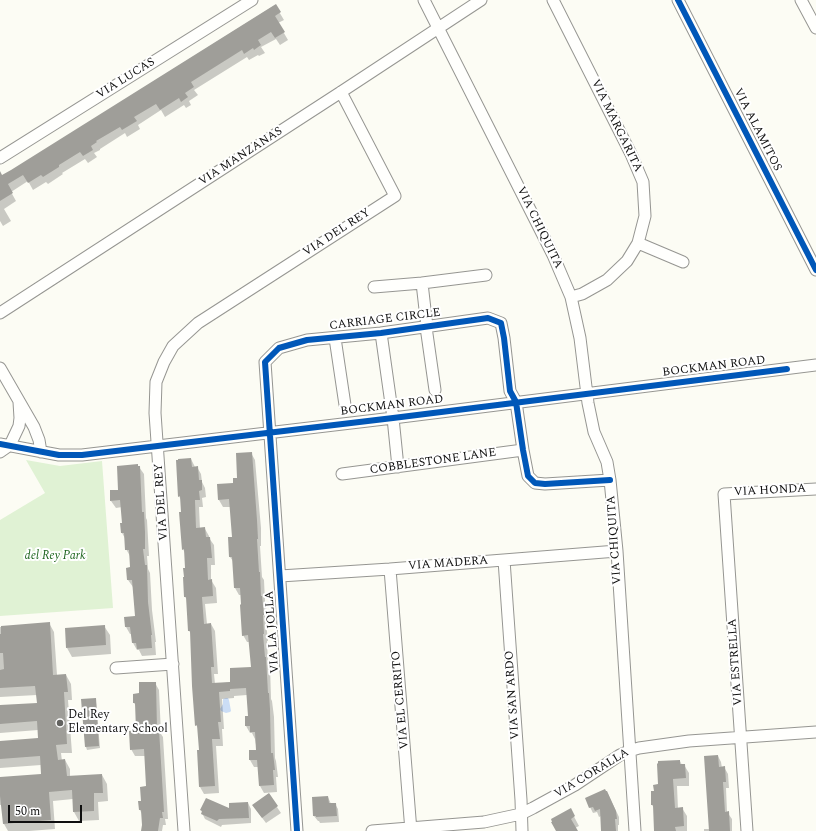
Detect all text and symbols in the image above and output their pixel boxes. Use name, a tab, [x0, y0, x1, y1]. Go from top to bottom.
street label: VIA LUCAS	[94, 55, 158, 103]
street label: VIA MARGARITA	[587, 77, 645, 175]
street label: VIA ALAMITOS	[730, 86, 784, 174]
street label: VIA MANZANAS	[196, 125, 286, 189]
street label: VIA CHIQUITA	[513, 185, 565, 271]
street label: VIA DEL REY	[301, 206, 373, 260]
street label: CARRIAGE CIRCLE	[329, 306, 441, 334]
street label: BOCKMAN ROAD	[662, 354, 766, 380]
street label: BOCKMAN ROAD	[340, 393, 444, 419]
street label: COBBLESTONE LANE	[369, 446, 497, 478]
street label: VIA DEL REY	[152, 463, 172, 541]
street label: VIA HONDA	[733, 482, 807, 500]
street label: VIA CHIQUITA	[605, 495, 625, 585]
park label: del Rey Park	[24, 550, 86, 564]
street label: VIA MADERA	[408, 554, 488, 574]
street label: VIA LA JOLLA	[263, 590, 283, 674]
street label: VIA ESTRELLA	[726, 618, 746, 706]
street label: VIA EL CERRITO	[390, 650, 412, 750]
street label: VIA SAN ARDO	[503, 650, 523, 740]
place label: Del Rey Elementary School	[68, 709, 168, 737]
marker: Del Rey Elementary School	[55, 718, 65, 728]
street label: VIA CORALLA	[552, 746, 632, 802]
scale bar	[10, 797, 84, 823]
text: 50 m	[15, 802, 40, 821]

